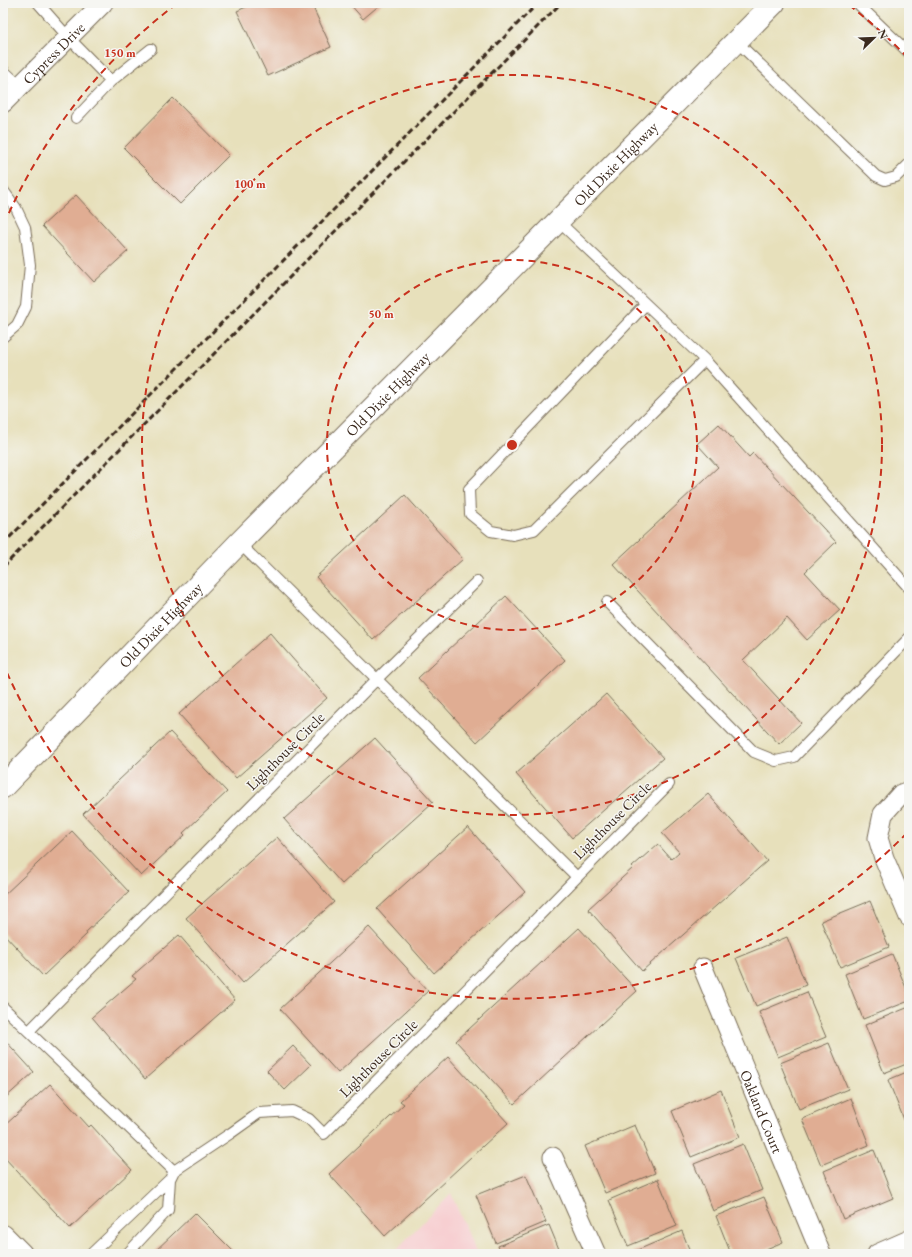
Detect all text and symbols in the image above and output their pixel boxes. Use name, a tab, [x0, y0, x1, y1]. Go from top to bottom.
street label: Cypress Drive	[18, 17, 89, 88]
north arrow	[854, 18, 894, 58]
text: N	[875, 27, 891, 41]
text: 150 m	[104, 45, 136, 61]
street label: Old Dixie Highway	[569, 117, 662, 210]
text: 100 m	[234, 176, 266, 192]
text: 50 m	[368, 306, 394, 322]
street label: Old Dixie Highway	[341, 347, 434, 440]
centre of rings	[505, 438, 519, 452]
street label: Old Dixie Highway	[114, 577, 206, 671]
street label: Lighthouse Circle	[242, 708, 328, 794]
street label: Lighthouse Circle	[569, 777, 655, 863]
street label: Lighthouse Circle	[335, 1015, 421, 1101]
street label: Oakland Court	[736, 1067, 788, 1156]

